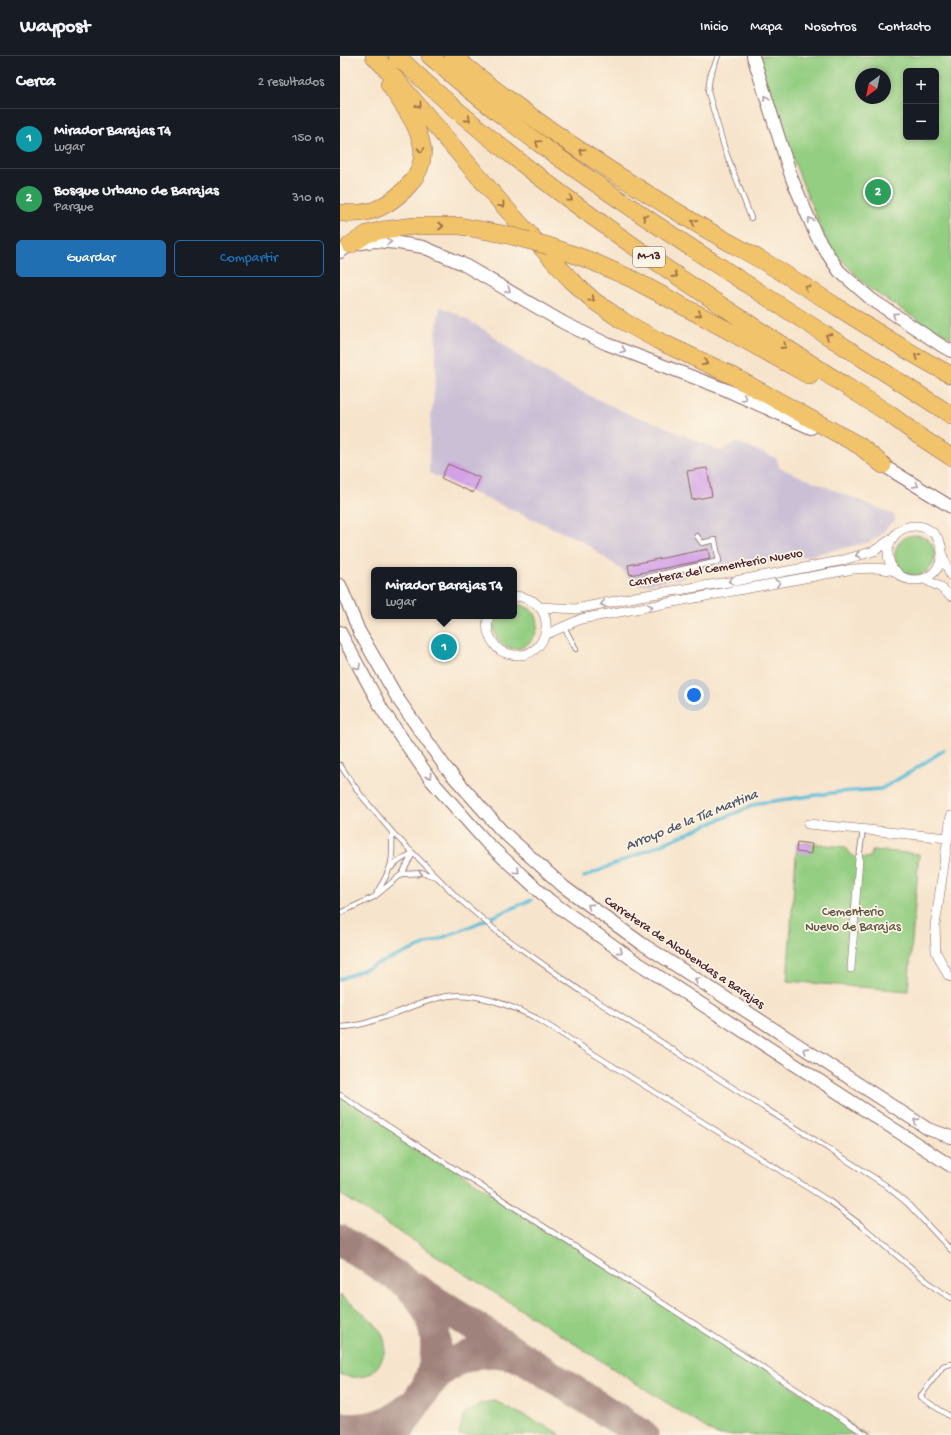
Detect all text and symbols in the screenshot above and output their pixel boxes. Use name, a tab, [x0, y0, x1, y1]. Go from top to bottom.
text: Waypost	[20, 16, 90, 39]
text: Inicio	[700, 19, 728, 36]
text: Mapa	[750, 19, 782, 36]
text: Nosotros	[804, 19, 856, 36]
text: Contacto	[878, 19, 931, 36]
north arrow	[855, 68, 891, 104]
map controls	[903, 68, 939, 140]
button: +	[903, 68, 939, 104]
text: Cerca	[16, 72, 55, 92]
text: 2 resultados	[258, 75, 324, 90]
one-way arrow	[762, 94, 771, 101]
one-way arrow	[414, 101, 421, 108]
button: −	[903, 104, 939, 140]
one-way arrow	[463, 114, 471, 121]
text: Mirador Barajas T4	[54, 122, 171, 140]
text: 1	[26, 131, 32, 146]
text: 150 m	[292, 131, 324, 146]
text: Lugar	[54, 140, 84, 155]
one-way arrow	[535, 141, 542, 148]
one-way arrow	[417, 147, 426, 153]
one-way arrow	[579, 148, 586, 156]
pin: 2	[865, 177, 891, 207]
text: Bosque Urbano de Barajas	[54, 182, 219, 200]
text: 2	[26, 191, 32, 206]
text: 310 m	[292, 191, 324, 206]
one-way arrow	[566, 194, 573, 201]
text: Parque	[54, 200, 94, 215]
one-way arrow	[498, 200, 505, 208]
one-way arrow	[642, 214, 649, 222]
one-way arrow	[806, 217, 814, 224]
one-way arrow	[691, 220, 698, 227]
one-way arrow	[438, 222, 444, 230]
one-way arrow	[386, 238, 392, 247]
button: Guardar	[16, 240, 166, 277]
button: Compartir	[174, 240, 324, 277]
road number: M-13	[633, 247, 665, 267]
one-way arrow	[671, 271, 678, 278]
one-way arrow	[504, 285, 511, 293]
one-way arrow	[804, 285, 811, 292]
one-way arrow	[588, 294, 595, 301]
one-way arrow	[695, 310, 702, 317]
one-way arrow	[892, 312, 899, 320]
one-way arrow	[825, 333, 832, 340]
one-way arrow	[780, 342, 787, 349]
one-way arrow	[619, 346, 626, 354]
one-way arrow	[914, 354, 921, 361]
one-way arrow	[701, 358, 708, 366]
one-way arrow	[740, 393, 747, 401]
one-way arrow	[912, 481, 919, 488]
street label: Carretera del Cementerio Nuevo	[628, 546, 804, 592]
one-way arrow	[855, 550, 862, 559]
popup	[371, 567, 517, 619]
text: Mirador Barajas T4	[385, 577, 503, 595]
one-way arrow	[728, 577, 734, 585]
one-way arrow	[774, 580, 781, 588]
text: Lugar	[385, 595, 416, 610]
one-way arrow	[600, 599, 606, 607]
one-way arrow	[647, 603, 653, 612]
pin: 1	[431, 632, 457, 662]
one-way arrow	[354, 663, 361, 670]
your location	[684, 685, 704, 705]
one-way arrow	[424, 772, 431, 779]
water label: Arroyo de la Tía Martina	[623, 786, 762, 855]
one-way arrow	[512, 866, 520, 873]
one-way arrow	[417, 870, 423, 878]
street label: Carretera de Alcobendas a Barajas	[601, 894, 768, 1013]
one-way arrow	[588, 904, 595, 911]
park label: Cementerio Nuevo de Barajas	[805, 905, 902, 935]
one-way arrow	[615, 946, 622, 953]
one-way arrow	[694, 977, 701, 985]
one-way arrow	[804, 1048, 811, 1055]
one-way arrow	[913, 1118, 920, 1125]

